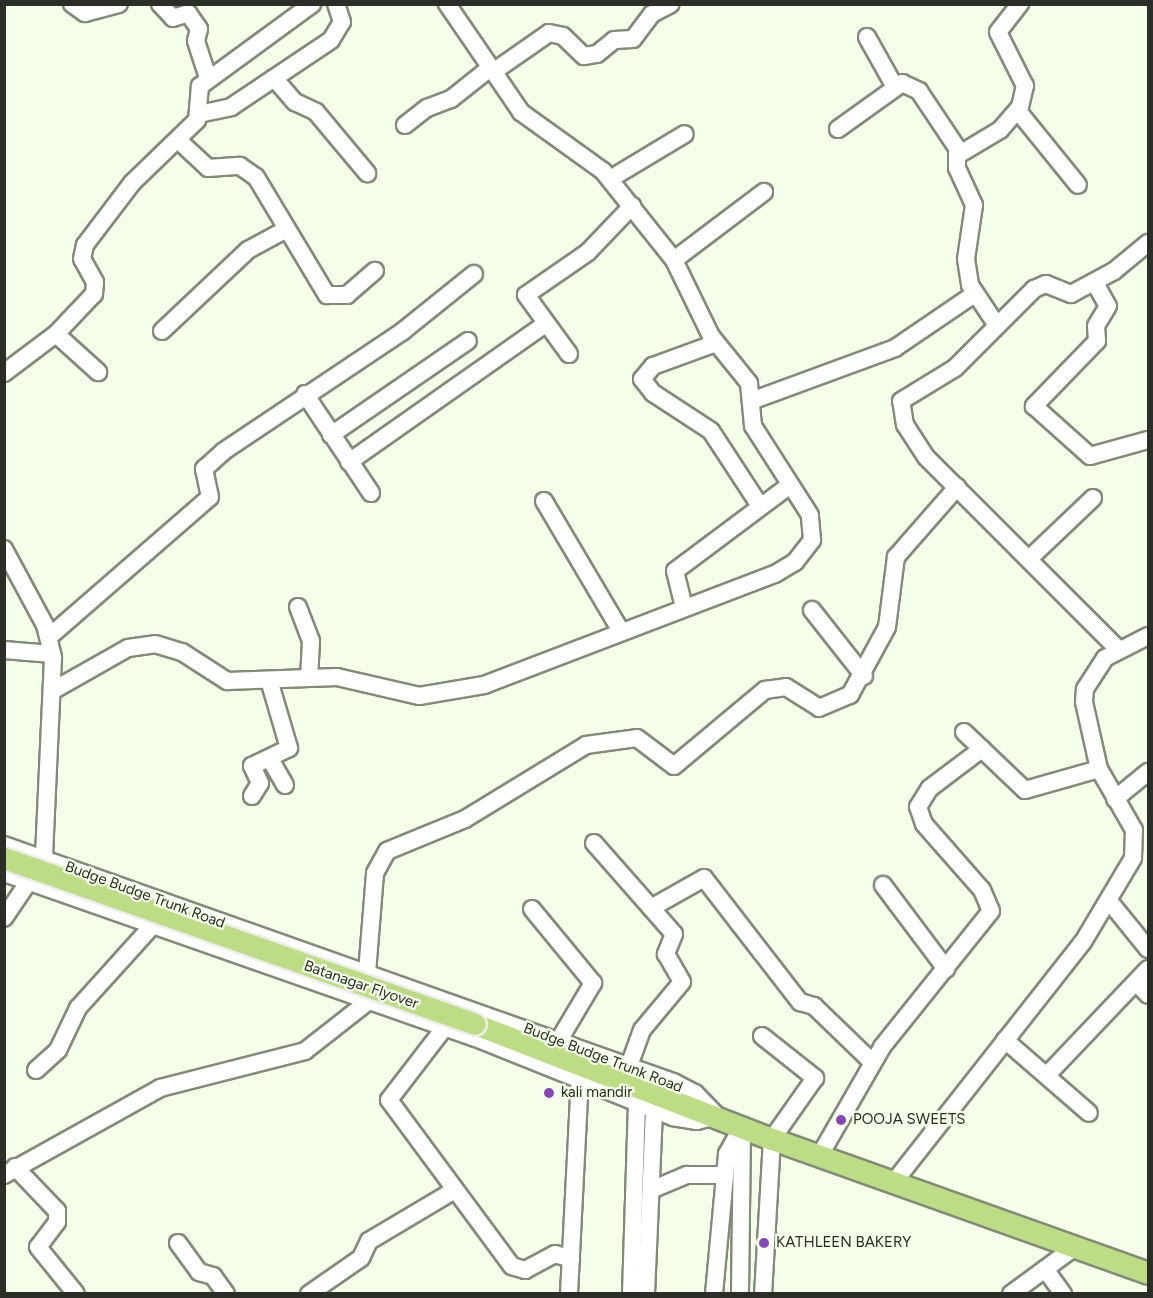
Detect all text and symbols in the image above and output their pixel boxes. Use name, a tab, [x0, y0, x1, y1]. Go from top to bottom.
street label: Budge Budge Trunk Road	[63, 858, 227, 932]
street label: Batanagar Flyover	[301, 957, 421, 1013]
street label: Budge Budge Trunk Road	[521, 1019, 685, 1097]
place label: kali mandir	[561, 1084, 632, 1102]
marker: kali mandir	[542, 1086, 556, 1100]
place label: POOJA SWEETS	[853, 1111, 965, 1129]
marker: POOJA SWEETS	[834, 1113, 848, 1127]
place label: KATHLEEN BAKERY	[776, 1234, 911, 1252]
marker: KATHLEEN BAKERY	[757, 1236, 771, 1250]

